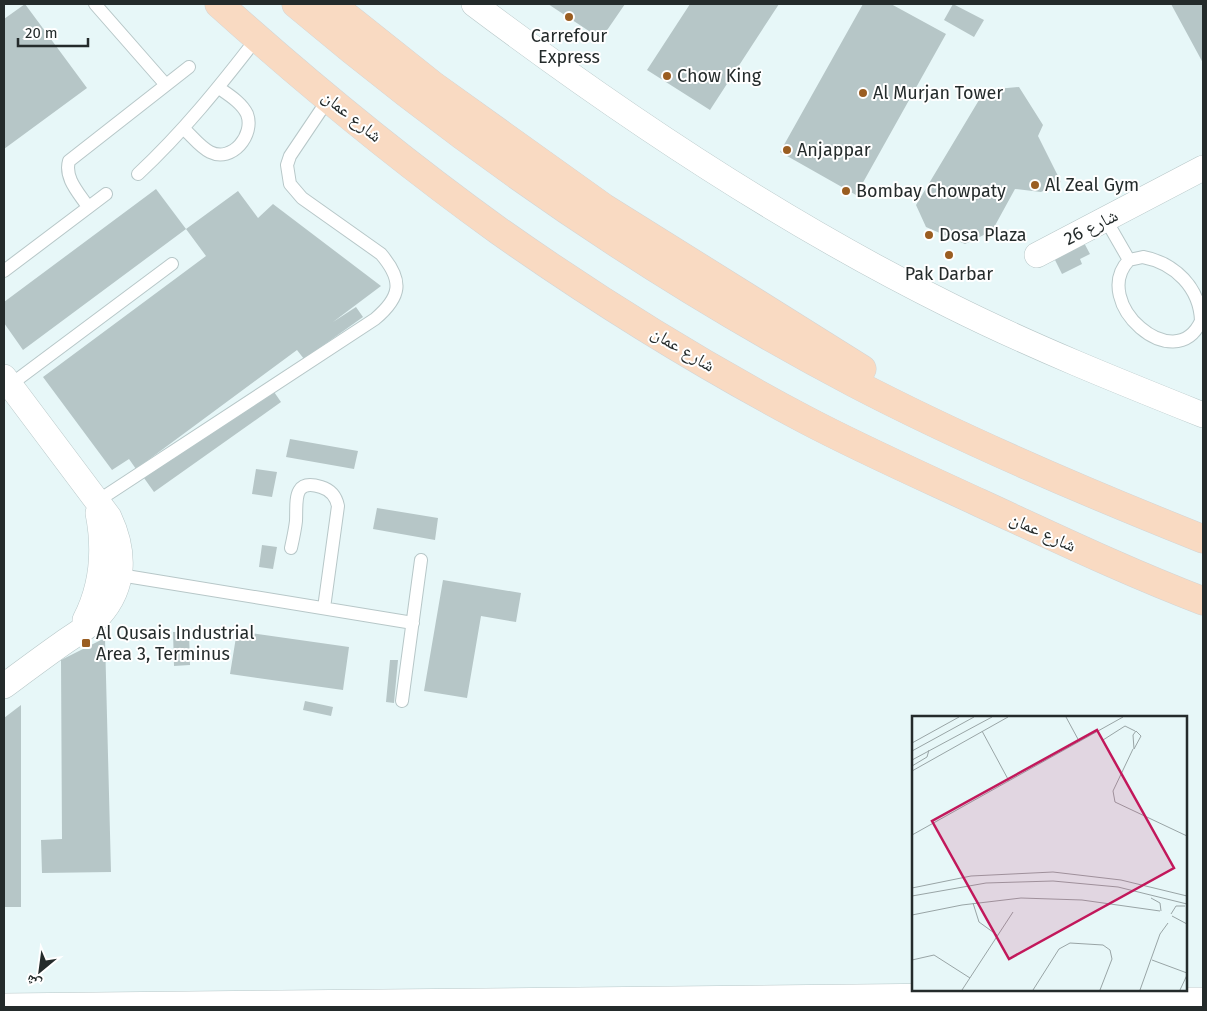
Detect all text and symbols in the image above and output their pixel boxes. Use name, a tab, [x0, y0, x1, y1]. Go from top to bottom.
marker: Carrefour Express	[563, 11, 575, 23]
scale bar	[18, 15, 88, 47]
text: 20 m	[25, 24, 58, 42]
place label: Carrefour Express	[531, 25, 607, 68]
place label: Chow King	[677, 65, 762, 87]
marker: Chow King	[661, 70, 673, 82]
place label: Al Murjan Tower	[873, 82, 1003, 104]
street label: شارع عمان	[318, 85, 386, 147]
marker: Al Murjan Tower	[857, 87, 869, 99]
place label: Anjappar	[797, 139, 871, 161]
marker: Anjappar	[781, 144, 793, 156]
place label: Al Zeal Gym	[1045, 174, 1139, 196]
marker: Al Zeal Gym	[1029, 179, 1041, 191]
place label: Bombay Chowpaty	[856, 180, 1006, 202]
marker: Bombay Chowpaty	[840, 185, 852, 197]
street label: شارع 26	[1060, 204, 1122, 250]
place label: Dosa Plaza	[939, 224, 1027, 246]
marker: Dosa Plaza	[923, 229, 935, 241]
marker: Pak Darbar	[943, 249, 955, 261]
place label: Pak Darbar	[905, 263, 993, 285]
street label: شارع عمان	[647, 321, 719, 377]
street label: شارع عمان	[1006, 507, 1080, 557]
place label: Al Qusais Industrial Area 3, Terminus	[96, 622, 254, 665]
marker: Al Qusais Industrial Area 3, Terminus	[80, 637, 92, 649]
inset map	[912, 716, 1187, 991]
north arrow	[15, 946, 65, 996]
text: ش	[23, 971, 45, 993]

